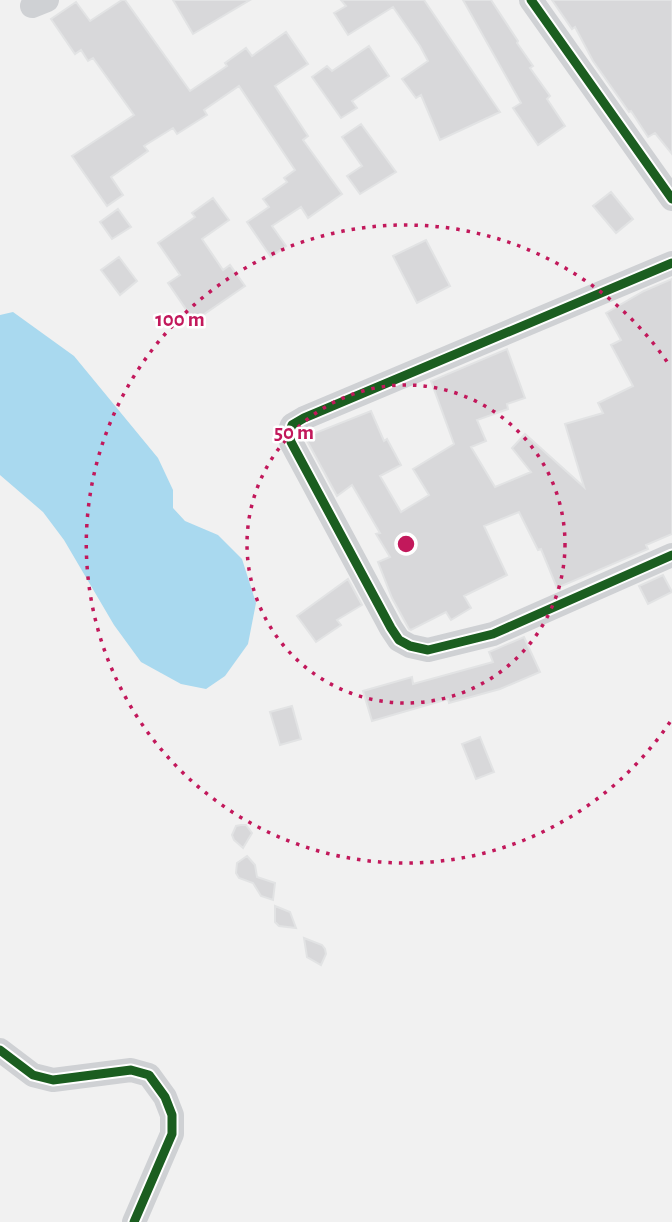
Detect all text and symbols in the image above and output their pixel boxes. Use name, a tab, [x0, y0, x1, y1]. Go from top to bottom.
text: 100 m	[155, 309, 205, 330]
text: 50 m	[274, 422, 314, 443]
centre of rings	[394, 532, 418, 556]

